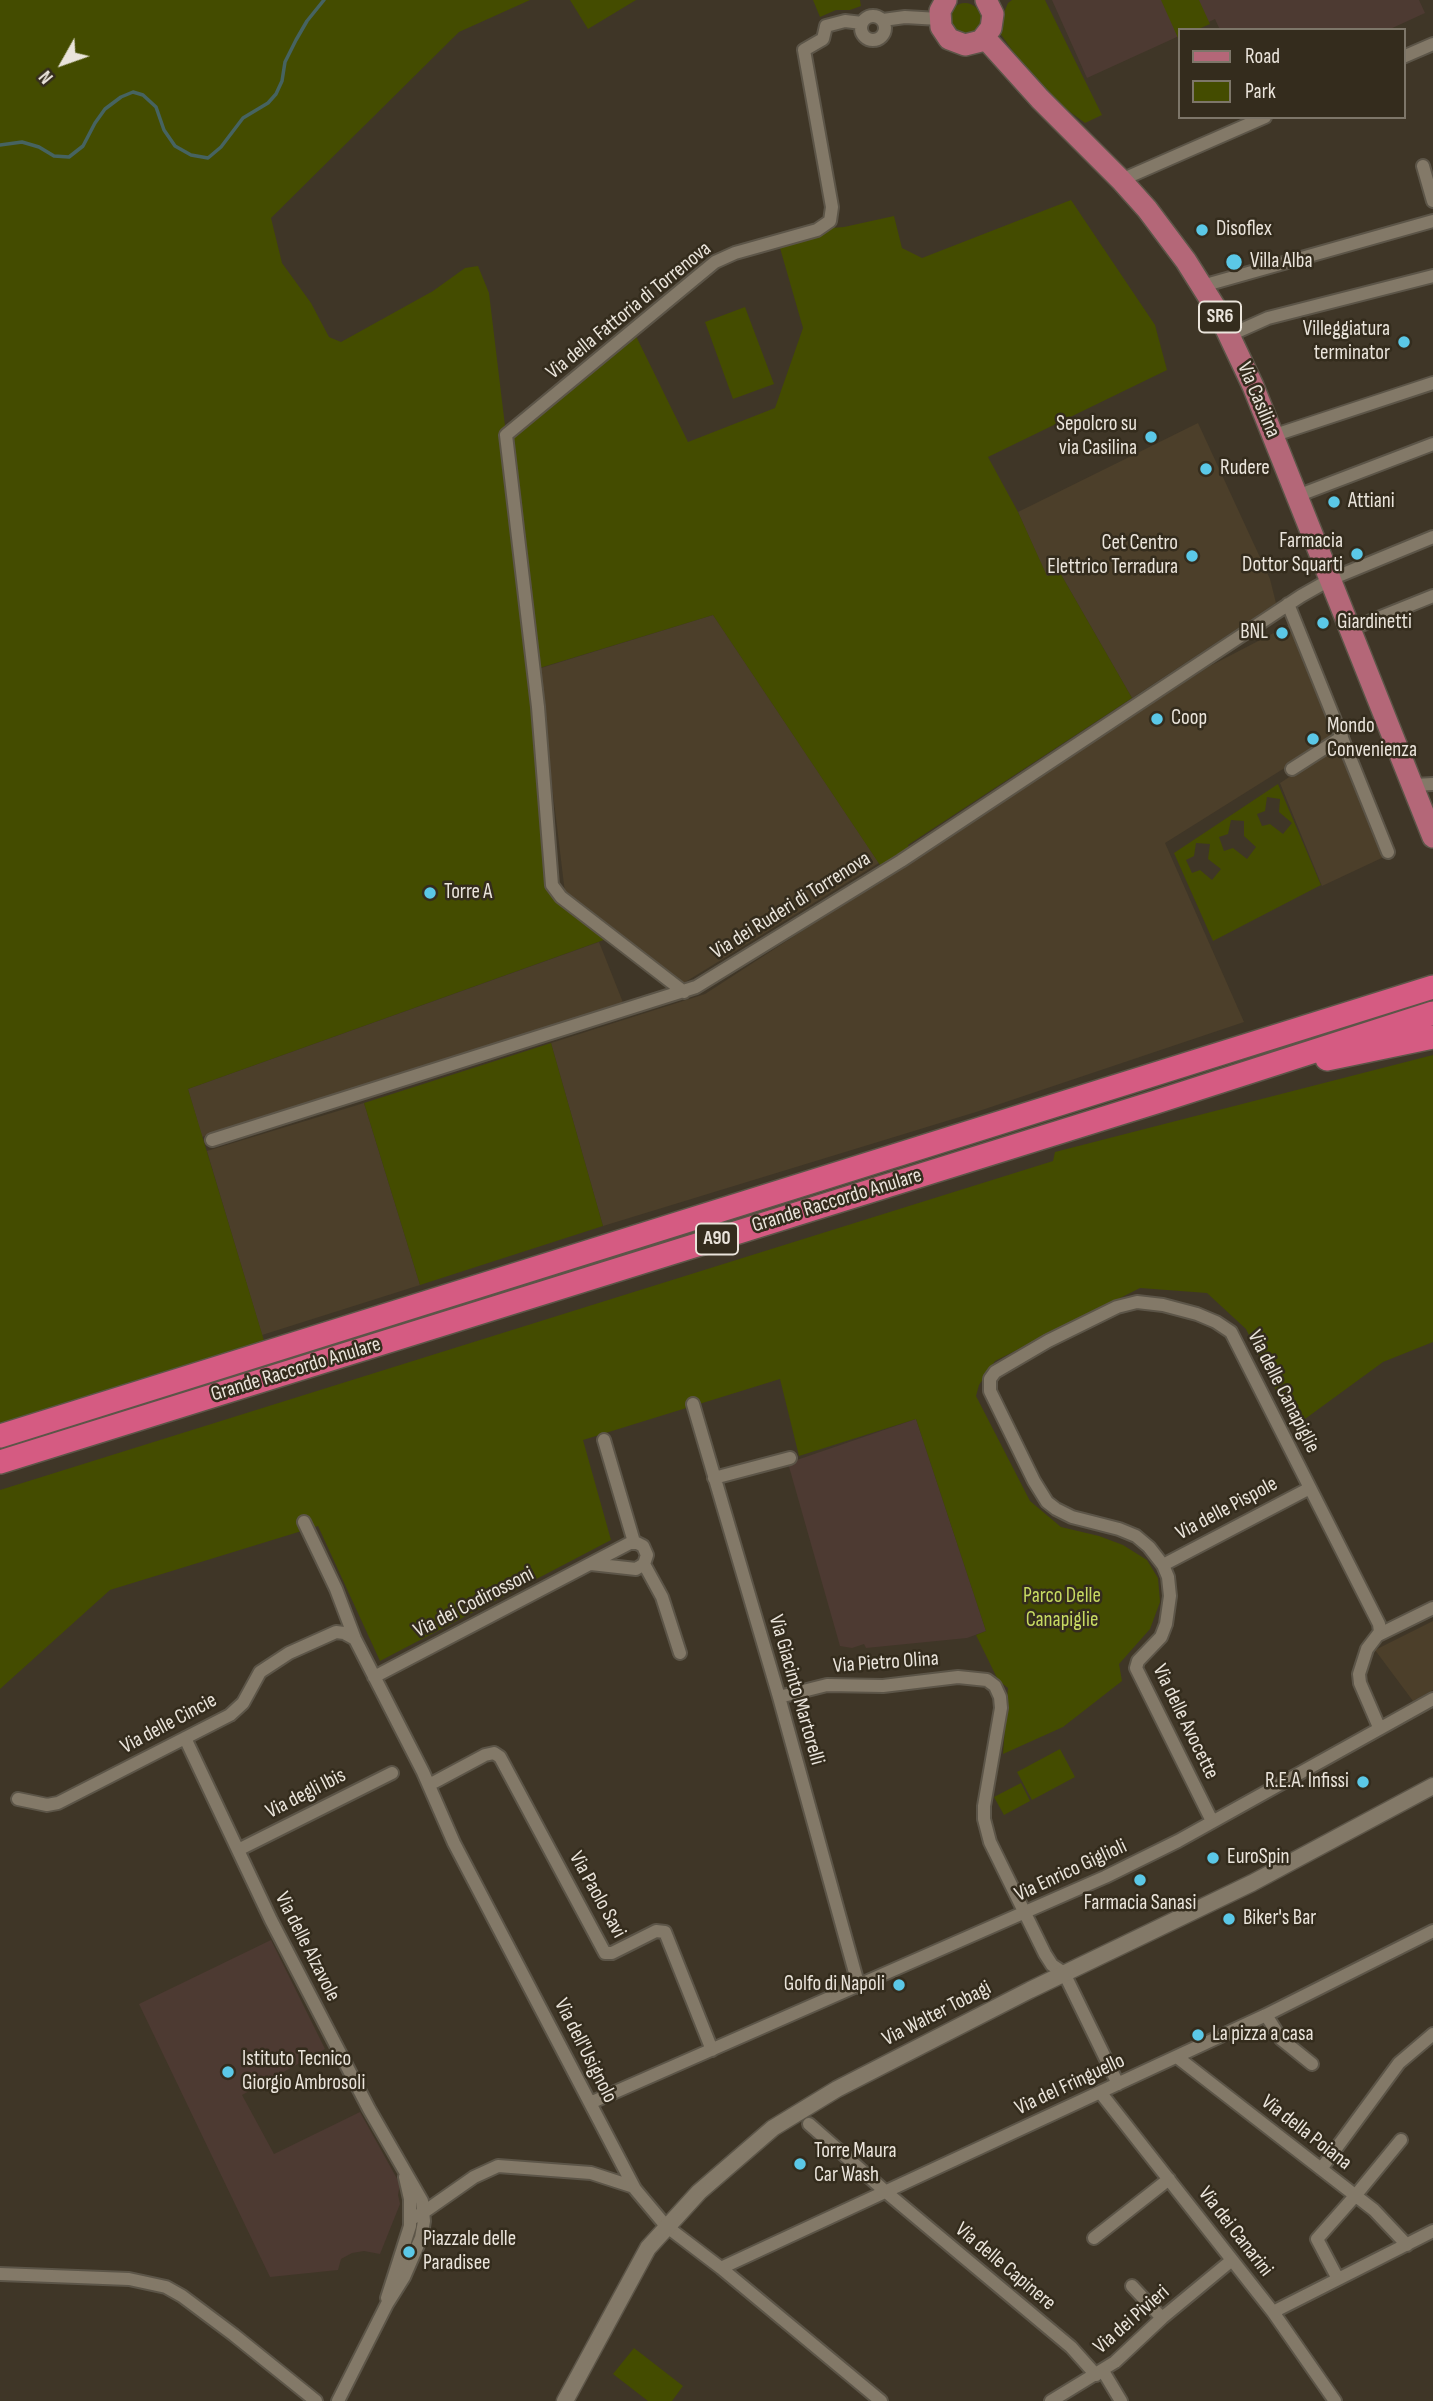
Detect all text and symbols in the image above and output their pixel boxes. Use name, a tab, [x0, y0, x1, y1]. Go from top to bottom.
north arrow	[28, 28, 98, 98]
legend	[1178, 28, 1405, 119]
text: Road	[1245, 44, 1280, 69]
text: N	[34, 66, 59, 88]
text: Park	[1245, 79, 1276, 104]
place label: Disoflex	[1216, 217, 1272, 243]
marker: Disoflex	[1194, 222, 1210, 238]
street label: Via della Fattoria di Torrenova	[541, 237, 717, 385]
place label: Villa Alba	[1250, 249, 1313, 275]
marker: Villa Alba	[1224, 252, 1244, 272]
road number: SR6	[1199, 302, 1241, 332]
place label: Villeggiatura terminator	[1303, 317, 1390, 367]
marker: Villeggiatura terminator	[1396, 334, 1412, 350]
street label: Via Casilina	[1231, 359, 1285, 441]
place label: Sepolcro su via Casilina	[1056, 412, 1137, 462]
marker: Sepolcro su via Casilina	[1143, 429, 1159, 445]
place label: Rudere	[1220, 456, 1270, 482]
marker: Rudere	[1198, 461, 1214, 477]
place label: Attiani	[1348, 489, 1395, 515]
marker: Attiani	[1326, 494, 1342, 510]
place label: Farmacia Dottor Squarti	[1242, 529, 1343, 579]
place label: Cet Centro Elettrico Terradura	[1047, 531, 1178, 581]
marker: Farmacia Dottor Squarti	[1349, 546, 1365, 562]
marker: Cet Centro Elettrico Terradura	[1184, 548, 1200, 564]
place label: Giardinetti	[1337, 610, 1412, 636]
marker: Giardinetti	[1315, 615, 1331, 631]
place label: BNL	[1240, 620, 1268, 646]
marker: BNL	[1274, 625, 1290, 641]
place label: Coop	[1171, 706, 1207, 732]
marker: Coop	[1149, 711, 1165, 727]
place label: Mondo Convenienza	[1327, 714, 1417, 764]
marker: Mondo Convenienza	[1305, 731, 1321, 747]
street label: Via dei Ruderi di Torrenova	[706, 847, 876, 965]
place label: Torre A	[444, 880, 492, 906]
marker: Torre A	[422, 885, 438, 901]
street label: Grande Raccordo Anulare	[749, 1163, 925, 1239]
road number: A90	[696, 1224, 738, 1254]
street label: Via delle Canapiglie	[1241, 1326, 1325, 1458]
street label: Grande Raccordo Anulare	[208, 1332, 384, 1408]
street label: Via delle Pispole	[1172, 1472, 1282, 1546]
street label: Via dei Codirossoni	[410, 1562, 538, 1644]
park label: Parco Delle Canapiglie	[1023, 1584, 1101, 1634]
street label: Via Giacinto Martorelli	[763, 1612, 829, 1768]
street label: Via Pietro Olina	[832, 1647, 940, 1679]
street label: Via delle Avocette	[1146, 1660, 1224, 1784]
street label: Via delle Cincie	[117, 1688, 221, 1760]
street label: Via degli Ibis	[262, 1763, 350, 1825]
place label: R.E.A. Infissi	[1265, 1769, 1349, 1795]
marker: R.E.A. Infissi	[1355, 1774, 1371, 1790]
street label: Via Enrico Giglioli	[1011, 1834, 1131, 1908]
place label: EuroSpin	[1227, 1845, 1289, 1871]
street label: Via Paolo Savi	[563, 1847, 631, 1943]
marker: EuroSpin	[1205, 1850, 1221, 1866]
marker: Farmacia Sanasi	[1132, 1872, 1148, 1888]
street label: Via delle Alzavole	[269, 1888, 345, 2006]
place label: Farmacia Sanasi	[1084, 1891, 1196, 1917]
place label: Biker's Bar	[1243, 1906, 1316, 1932]
marker: Biker's Bar	[1221, 1911, 1237, 1927]
place label: Golfo di Napoli	[784, 1972, 885, 1998]
street label: Via Walter Tobagi	[878, 1976, 996, 2052]
marker: Golfo di Napoli	[891, 1977, 907, 1993]
street label: Via dell'Usignolo	[548, 1995, 622, 2107]
place label: La pizza a casa	[1212, 2022, 1313, 2048]
marker: La pizza a casa	[1190, 2027, 1206, 2043]
place label: Istituto Tecnico Giorgio Ambrosoli	[242, 2047, 365, 2097]
street label: Via del Fringuello	[1011, 2049, 1129, 2121]
marker: Istituto Tecnico Giorgio Ambrosoli	[220, 2064, 236, 2080]
street label: Via della Poiana	[1256, 2090, 1356, 2176]
place label: Torre Maura Car Wash	[814, 2139, 896, 2189]
marker: Torre Maura Car Wash	[792, 2156, 808, 2172]
street label: Via dei Canarini	[1192, 2182, 1278, 2282]
street label: Via delle Capinere	[950, 2218, 1060, 2316]
place label: Piazzale delle Paradisee	[423, 2227, 516, 2277]
marker: Piazzale delle Paradisee	[401, 2244, 417, 2260]
street label: Via dei Pivieri	[1089, 2280, 1175, 2360]

